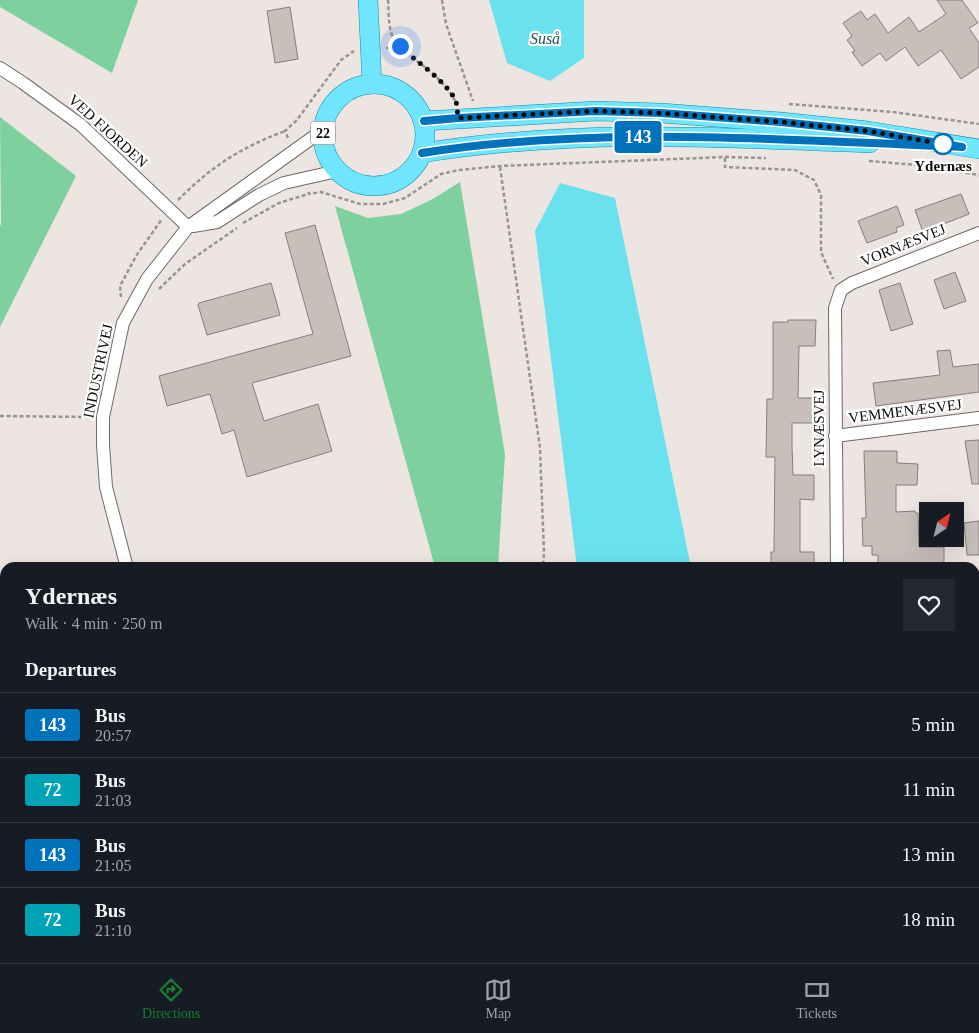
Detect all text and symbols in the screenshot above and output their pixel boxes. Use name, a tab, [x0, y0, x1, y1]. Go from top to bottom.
water label: Suså	[530, 30, 560, 47]
your location	[388, 34, 413, 59]
street label: VED FJORDEN	[65, 91, 151, 171]
line badge: 143	[609, 121, 667, 153]
road number: 22	[310, 122, 336, 144]
text: 143	[625, 127, 652, 147]
marker: Ydernæs	[932, 133, 954, 155]
place label: Ydernæs	[914, 158, 972, 174]
street label: VORNÆSVEJ	[858, 221, 948, 269]
street label: INDUSTRIVEJ	[80, 322, 116, 420]
street label: LYNÆSVEJ	[811, 389, 827, 466]
street label: VEMMENÆSVEJ	[847, 396, 963, 426]
north arrow	[919, 502, 964, 548]
map controls	[919, 502, 964, 547]
button: heart	[903, 579, 955, 631]
text: Ydernæs	[25, 583, 117, 609]
text: Walk · 4 min · 250 m	[25, 615, 162, 632]
text: Departures	[25, 659, 116, 680]
text: Bus	[95, 705, 126, 726]
text: 5 min	[911, 714, 955, 735]
text: 143	[39, 715, 66, 735]
text: 20:57	[95, 727, 131, 744]
text: Bus	[95, 770, 126, 791]
text: 11 min	[902, 779, 955, 800]
text: 72	[44, 780, 62, 800]
text: 21:03	[95, 792, 131, 809]
text: Bus	[95, 835, 126, 856]
text: 13 min	[902, 844, 955, 865]
text: 143	[39, 845, 66, 865]
text: 21:05	[95, 857, 131, 874]
text: Bus	[95, 900, 126, 921]
text: 18 min	[902, 909, 955, 930]
text: 72	[44, 910, 62, 930]
text: 21:10	[95, 922, 131, 939]
tab: Directions	[142, 976, 200, 1022]
tab: Map	[484, 976, 512, 1022]
tab: Tickets	[796, 976, 837, 1022]

